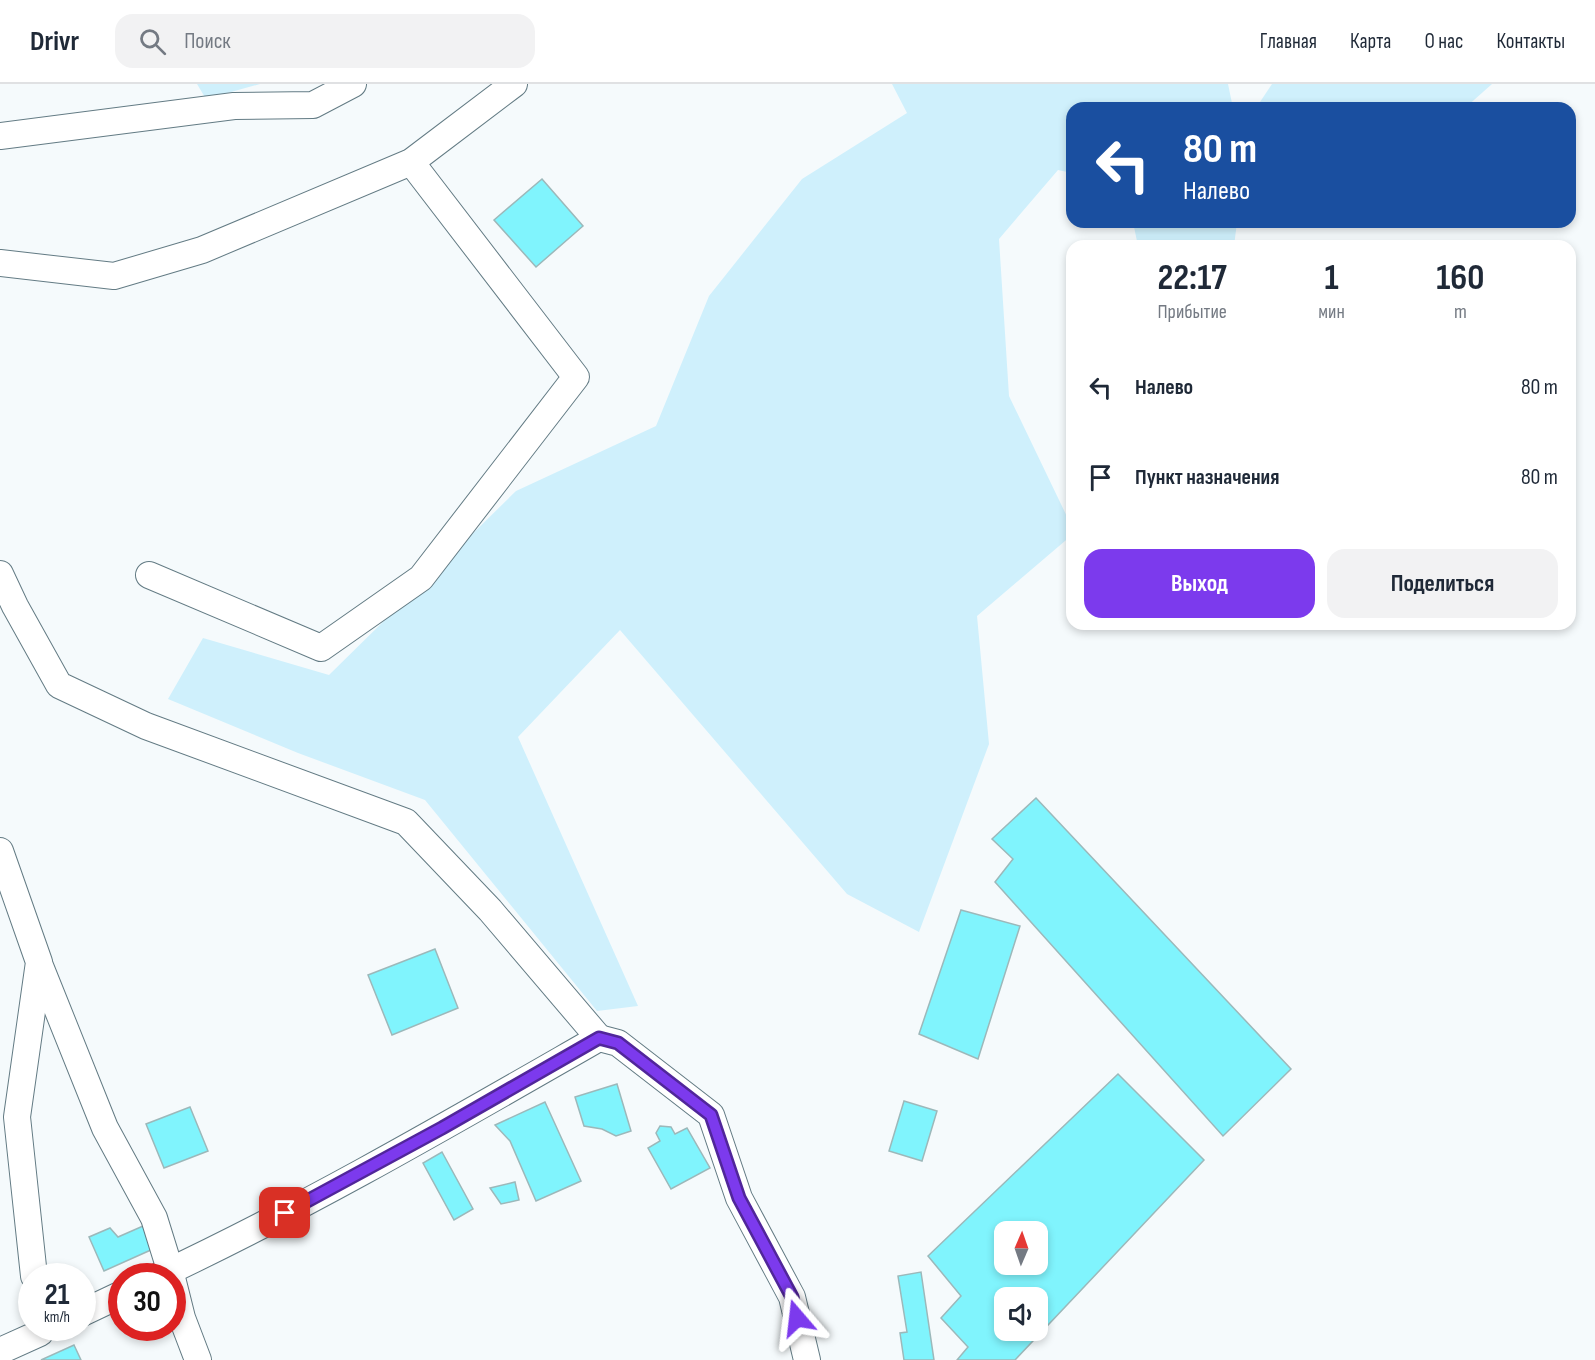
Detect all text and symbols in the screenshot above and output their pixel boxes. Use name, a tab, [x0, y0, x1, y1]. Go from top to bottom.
search box	[115, 14, 535, 68]
text: Drivr	[30, 25, 79, 58]
icon: search	[136, 25, 169, 58]
text: Поиск	[184, 28, 231, 55]
text: Главная	[1260, 29, 1317, 54]
text: Карта	[1350, 29, 1391, 54]
text: О нас	[1424, 29, 1463, 54]
text: Контакты	[1496, 29, 1565, 54]
text: 80 m	[1183, 124, 1257, 175]
icon: left	[1084, 126, 1162, 204]
text: Налево	[1183, 175, 1250, 207]
text: 22:17	[1158, 257, 1227, 300]
text: 1	[1324, 257, 1339, 300]
text: 160	[1436, 257, 1484, 300]
text: Прибытие	[1157, 300, 1227, 324]
text: мин	[1318, 300, 1345, 324]
text: m	[1454, 300, 1467, 324]
icon: left	[1084, 371, 1117, 404]
text: Налево	[1135, 374, 1193, 401]
text: 80 m	[1521, 374, 1558, 401]
icon: arrive	[1084, 461, 1117, 494]
text: Пункт назначения	[1135, 464, 1279, 491]
text: 80 m	[1521, 464, 1558, 491]
button: Выход	[1084, 549, 1315, 618]
button: Поделиться	[1327, 549, 1558, 618]
pin	[259, 1187, 310, 1238]
icon: arrive	[268, 1196, 301, 1229]
north arrow	[994, 1221, 1048, 1275]
map controls	[994, 1221, 1048, 1341]
speed limit sign: 30	[108, 1263, 186, 1341]
text: 21	[45, 1277, 69, 1313]
position arrow	[765, 1286, 829, 1350]
button: sound	[994, 1287, 1048, 1341]
text: km/h	[44, 1308, 70, 1327]

